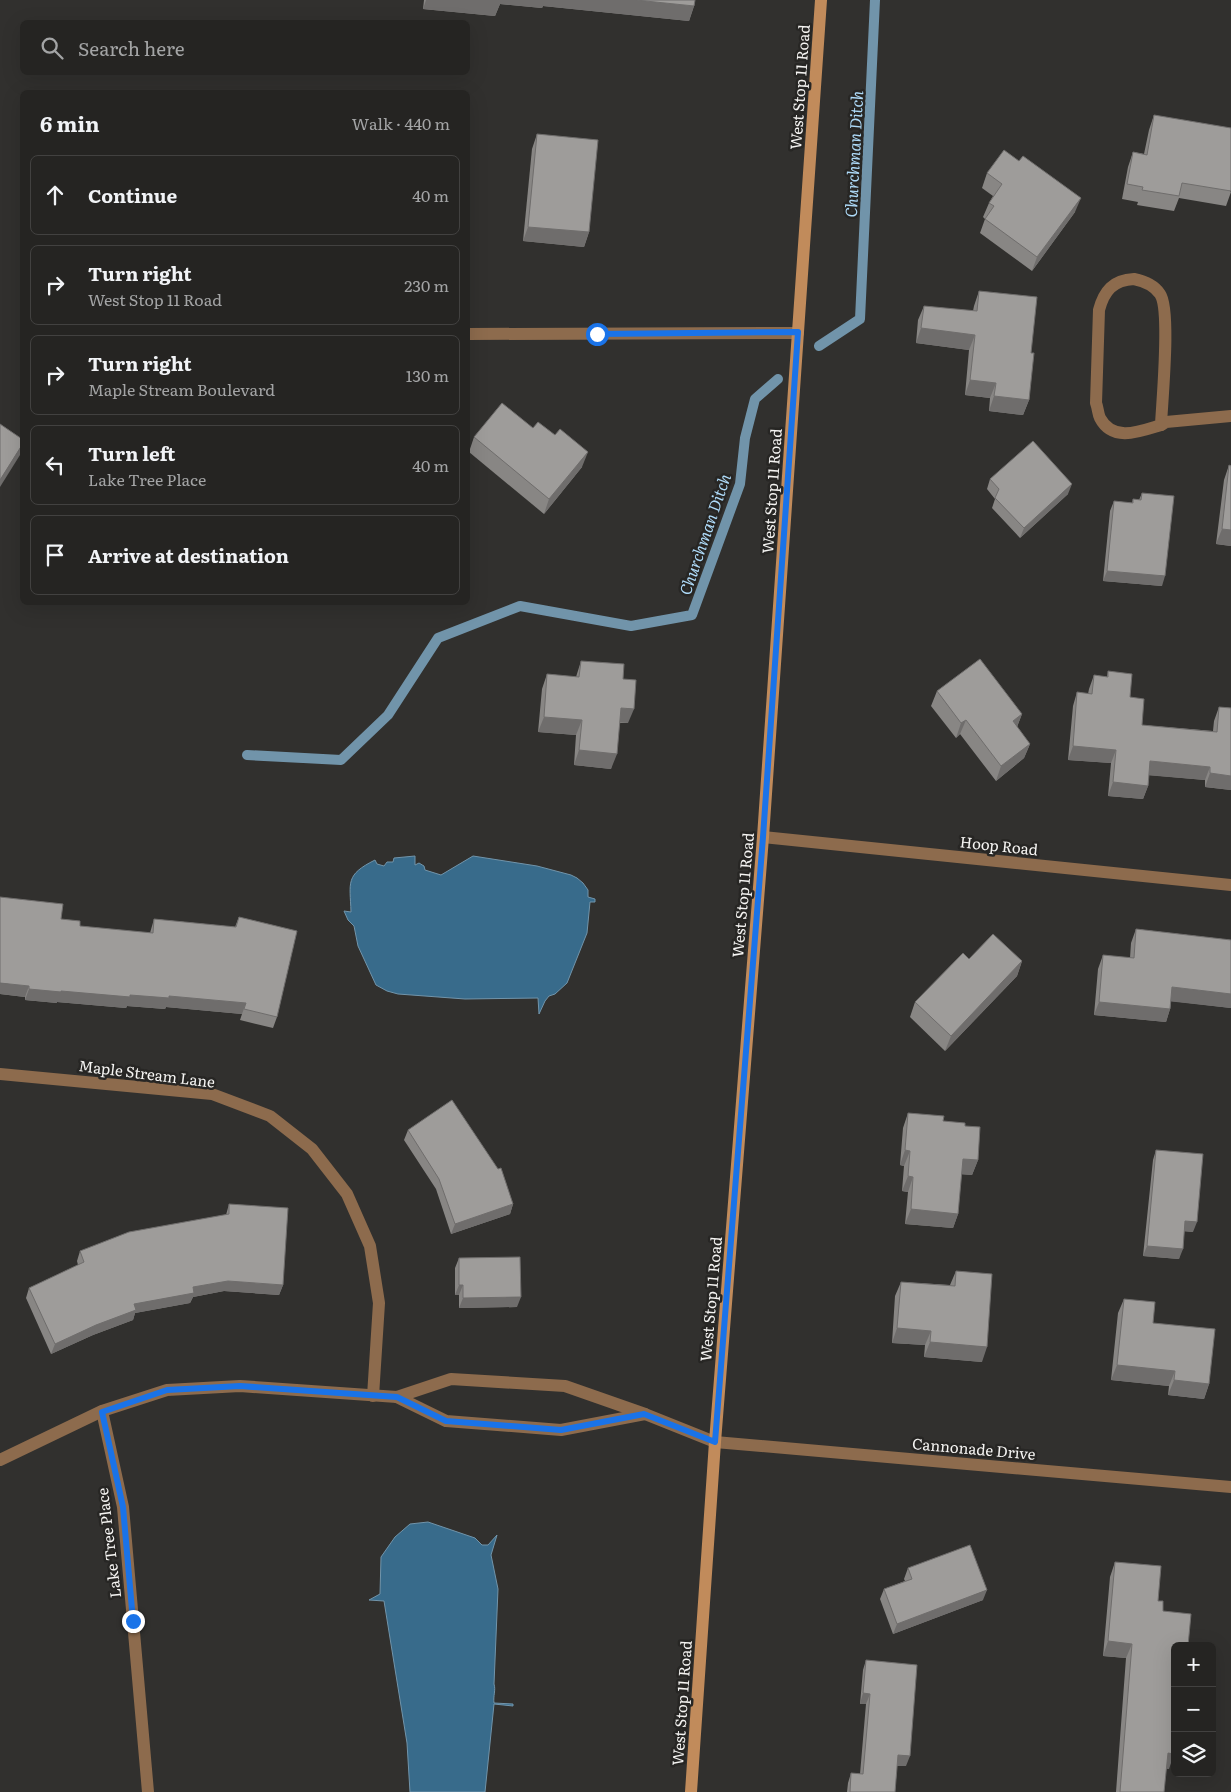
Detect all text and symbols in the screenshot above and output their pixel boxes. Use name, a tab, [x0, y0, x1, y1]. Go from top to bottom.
search box	[20, 20, 470, 75]
street label: West Stop 11 Road	[783, 24, 815, 150]
icon: search	[38, 34, 66, 62]
text: Search here	[78, 34, 185, 62]
water label: Churchman Ditch	[838, 89, 868, 218]
text: 6 min	[40, 107, 100, 138]
text: Walk · 440 m	[352, 111, 450, 135]
icon: ahead	[41, 181, 69, 209]
text: Continue	[88, 181, 177, 209]
text: 40 m	[412, 183, 449, 207]
text: Turn right	[88, 259, 192, 287]
icon: right	[41, 271, 69, 299]
text: 230 m	[404, 273, 449, 297]
text: West Stop 11 Road	[88, 287, 222, 311]
route start	[586, 323, 609, 346]
text: Turn right	[88, 349, 192, 377]
icon: right	[41, 361, 69, 389]
text: 130 m	[406, 363, 449, 387]
text: Maple Stream Boulevard	[88, 377, 275, 401]
street label: West Stop 11 Road	[755, 428, 787, 554]
text: Turn left	[88, 439, 175, 467]
icon: left	[41, 451, 69, 479]
text: 40 m	[412, 453, 449, 477]
text: Lake Tree Place	[88, 467, 206, 491]
water label: Churchman Ditch	[672, 470, 736, 598]
icon: arrive	[41, 541, 69, 569]
text: Arrive at destination	[88, 541, 289, 569]
street label: Hoop Road	[959, 829, 1039, 861]
street label: West Stop 11 Road	[725, 831, 759, 959]
street label: Maple Stream Lane	[77, 1053, 217, 1093]
street label: West Stop 11 Road	[693, 1235, 727, 1363]
street label: Cannonade Drive	[911, 1431, 1037, 1465]
street label: Lake Tree Place	[90, 1486, 126, 1599]
route end	[122, 1610, 145, 1633]
street label: West Stop 11 Road	[665, 1640, 697, 1766]
map controls	[1171, 1642, 1216, 1777]
button: +	[1171, 1642, 1216, 1687]
button: −	[1171, 1687, 1216, 1732]
button: layers	[1171, 1732, 1216, 1777]

